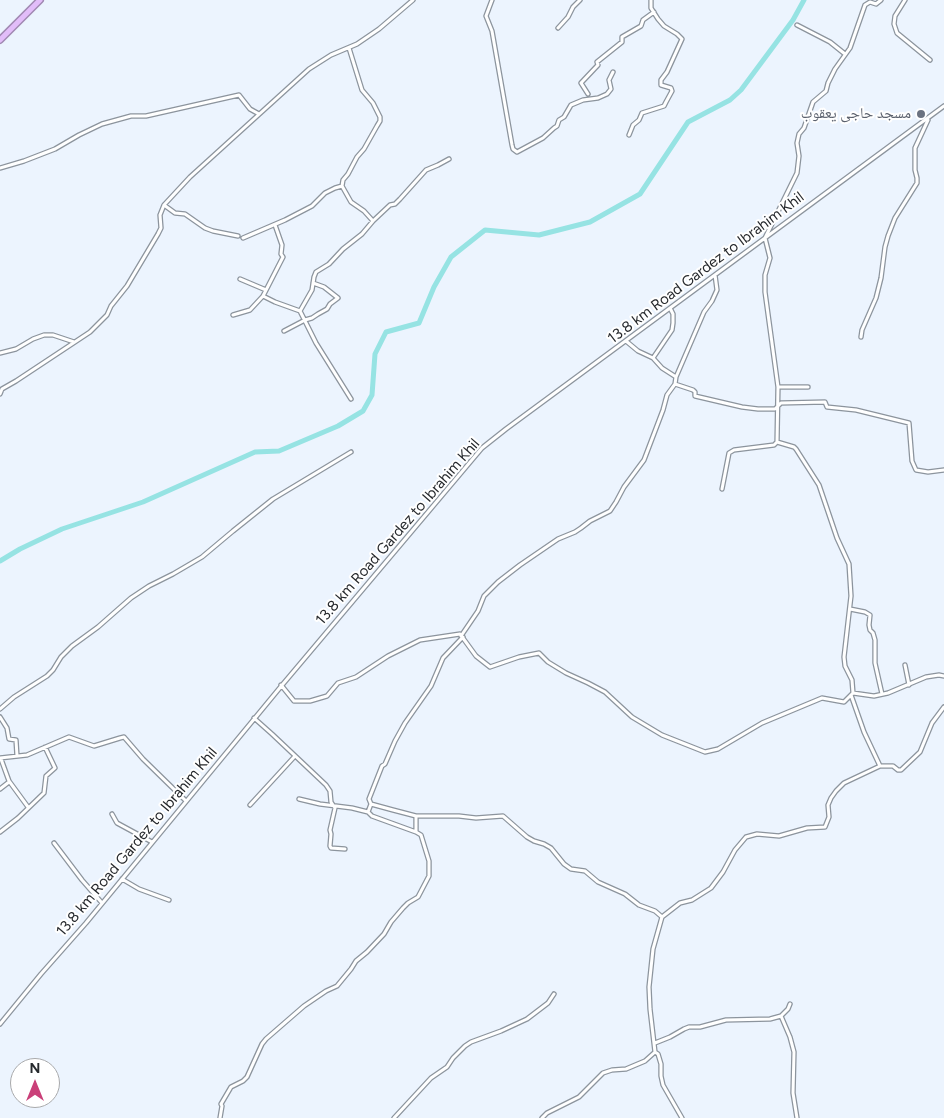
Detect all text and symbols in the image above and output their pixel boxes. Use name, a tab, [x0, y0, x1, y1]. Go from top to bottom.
place label: مسجد حاجی یعقوب	[801, 105, 911, 123]
marker: مسجد حاجی یعقوب	[915, 108, 927, 120]
street label: 13.8 km Road Gardez to Ibrahim Khil	[604, 188, 808, 348]
street label: 13.8 km Road Gardez to Ibrahim Khil	[312, 435, 484, 629]
street label: 13.8 km Road Gardez to Ibrahim Khil	[53, 744, 221, 940]
north arrow	[10, 1058, 60, 1108]
text: N	[30, 1060, 40, 1077]

